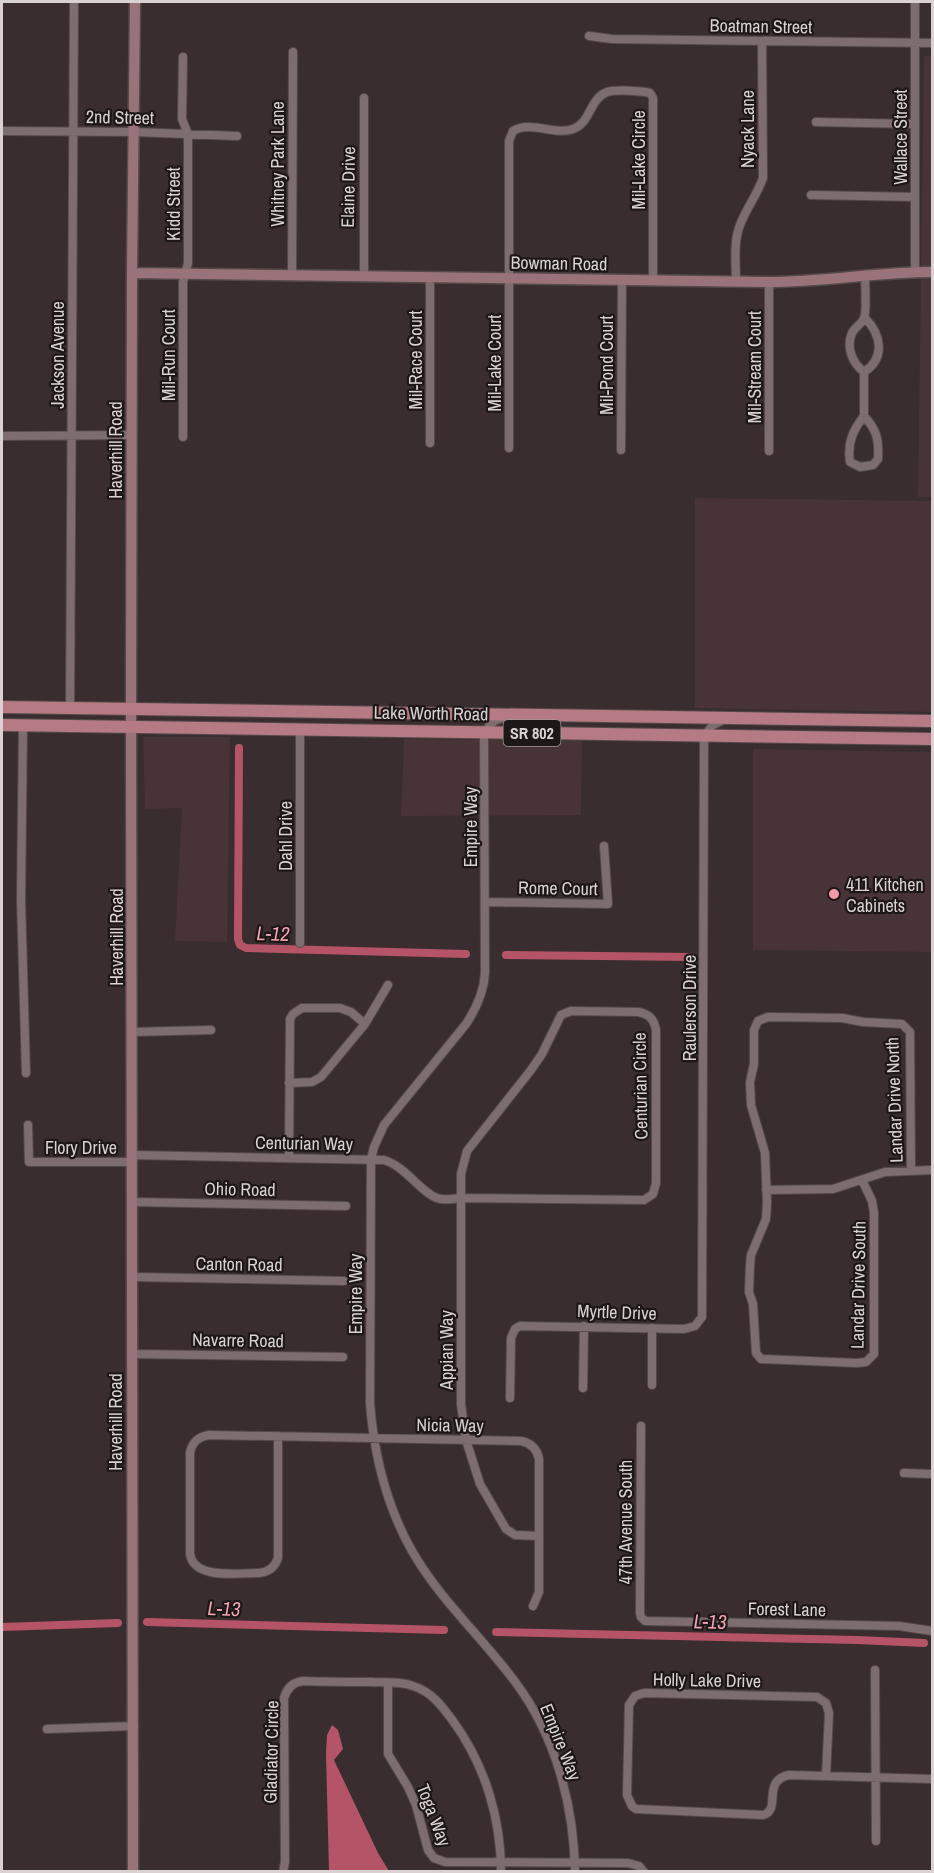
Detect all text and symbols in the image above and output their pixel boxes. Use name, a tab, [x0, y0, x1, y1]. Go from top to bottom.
street label: Boatman Street	[710, 13, 812, 39]
street label: Wallace Street	[888, 89, 913, 185]
street label: Nyack Lane	[735, 90, 760, 168]
street label: Whitney Park Lane	[265, 101, 290, 227]
street label: 2nd Street	[86, 104, 154, 130]
street label: Mil-Lake Circle	[626, 110, 651, 210]
street label: Elaine Drive	[335, 146, 361, 228]
street label: Kidd Street	[161, 167, 186, 241]
street label: Bowman Road	[510, 250, 608, 276]
street label: Jackson Avenue	[45, 301, 70, 409]
street label: Mil-Run Court	[156, 309, 181, 401]
street label: Mil-Race Court	[403, 310, 428, 410]
street label: Mil-Stream Court	[742, 311, 767, 423]
street label: Mil-Lake Court	[482, 315, 507, 411]
street label: Mil-Pond Court	[594, 315, 619, 415]
street label: Haverhill Road	[103, 401, 128, 499]
street label: Lake Worth Road	[373, 700, 489, 726]
road number: SR 802	[504, 720, 560, 746]
street label: Empire Way	[458, 786, 483, 867]
street label: Dahl Drive	[273, 801, 298, 871]
place label: 411 Kitchen Cabinets	[846, 872, 924, 918]
street label: Rome Court	[518, 875, 598, 901]
marker: 411 Kitchen Cabinets	[827, 887, 841, 901]
street label: Haverhill Road	[104, 888, 129, 986]
water label: L-12	[256, 919, 291, 947]
street label: Raulerson Drive	[677, 955, 702, 1061]
street label: Centurian Circle	[627, 1032, 653, 1140]
street label: Landar Drive North	[879, 1037, 909, 1163]
street label: Centurian Way	[255, 1130, 354, 1156]
street label: Flory Drive	[45, 1135, 117, 1160]
street label: Ohio Road	[204, 1176, 276, 1202]
street label: Landar Drive South	[844, 1221, 872, 1349]
street label: Canton Road	[195, 1251, 283, 1277]
street label: Empire Way	[343, 1253, 368, 1334]
street label: Myrtle Drive	[577, 1298, 657, 1326]
street label: Appian Way	[434, 1309, 459, 1391]
street label: Navarre Road	[192, 1327, 284, 1353]
street label: Haverhill Road	[103, 1373, 128, 1471]
street label: Nicia Way	[416, 1412, 485, 1438]
street label: 47th Avenue South	[613, 1460, 638, 1584]
water label: L-13	[207, 1594, 241, 1622]
street label: Forest Lane	[748, 1596, 826, 1622]
water label: L-13	[693, 1607, 727, 1635]
street label: Holly Lake Drive	[653, 1667, 761, 1693]
street label: Gladiator Circle	[258, 1700, 284, 1804]
street label: Empire Way	[534, 1700, 588, 1785]
street label: Toga Way	[411, 1780, 458, 1850]

